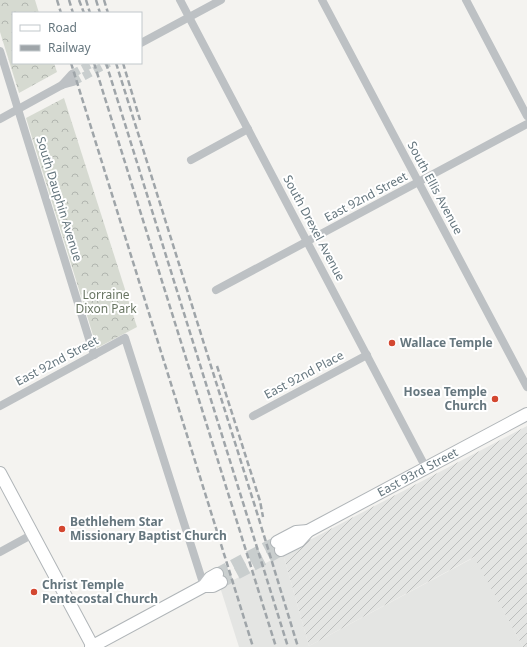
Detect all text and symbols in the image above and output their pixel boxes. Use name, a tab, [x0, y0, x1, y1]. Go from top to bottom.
legend	[12, 12, 142, 64]
text: Road	[48, 19, 77, 36]
text: Railway	[48, 39, 92, 56]
street label: South Dauphin Avenue	[32, 134, 87, 264]
street label: South Ellis Avenue	[404, 138, 467, 237]
street label: East 92nd Street	[321, 167, 411, 226]
street label: South Drexel Avenue	[279, 172, 350, 284]
park label: Lorraine Dixon Park	[75, 286, 137, 317]
street label: East 92nd Street	[12, 331, 102, 390]
place label: Wallace Temple	[400, 334, 493, 351]
marker: Wallace Temple	[387, 338, 397, 348]
street label: East 92nd Place	[261, 346, 347, 403]
place label: Hosea Temple Church	[404, 383, 487, 414]
marker: Hosea Temple Church	[490, 394, 500, 404]
street label: East 93rd Street	[374, 443, 461, 500]
place label: Bethlehem Star Missionary Baptist Church	[70, 513, 227, 544]
marker: Bethlehem Star Missionary Baptist Church	[57, 524, 67, 534]
place label: Christ Temple Pentecostal Church	[42, 576, 158, 607]
marker: Christ Temple Pentecostal Church	[29, 587, 39, 597]

